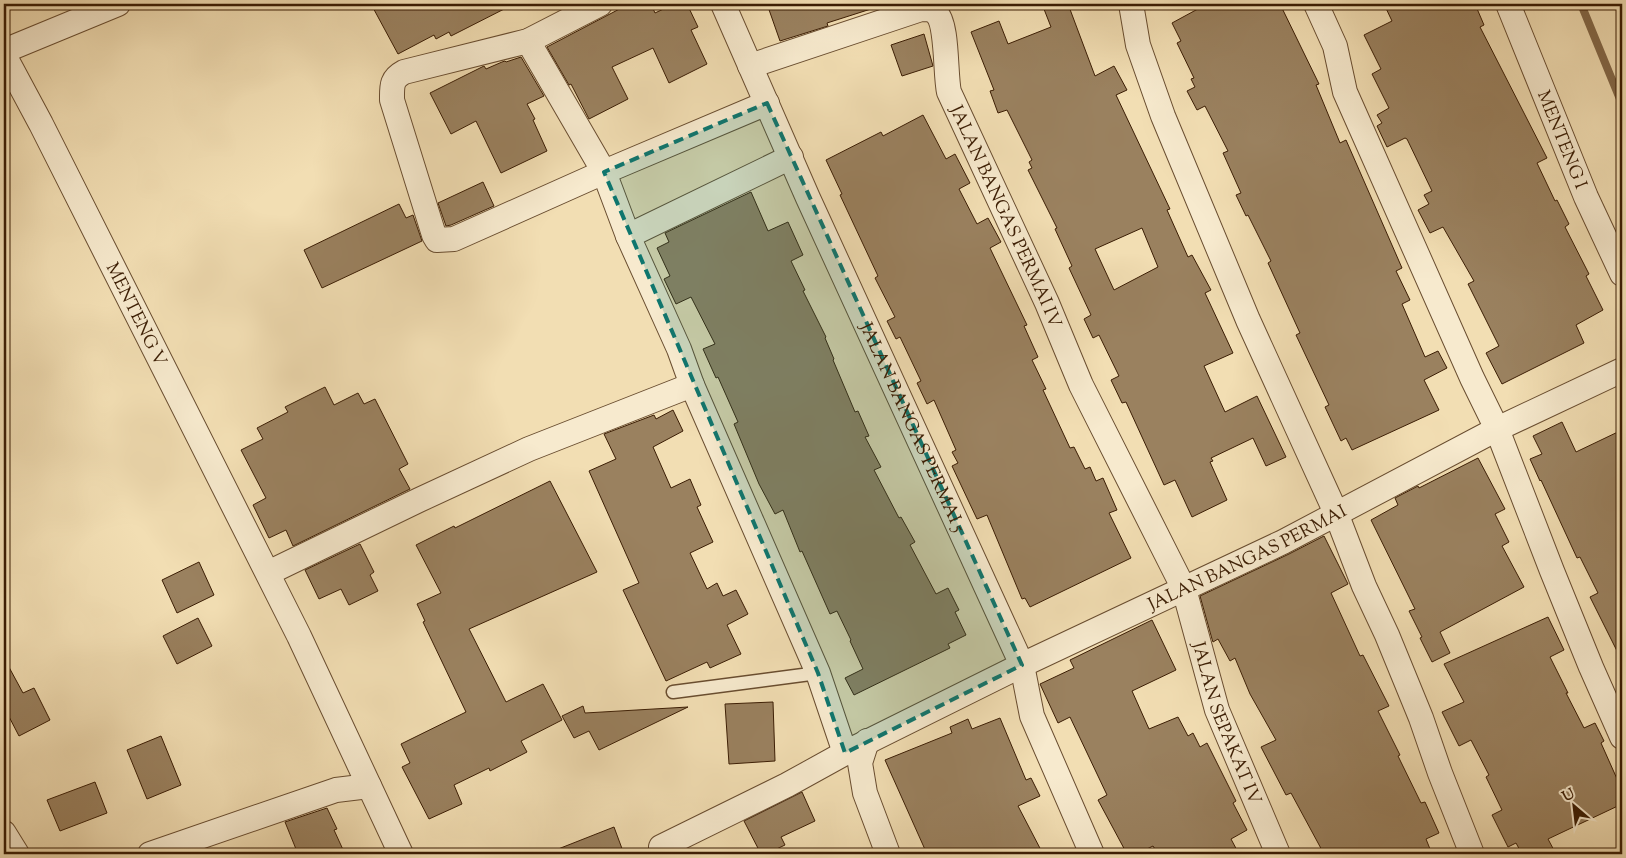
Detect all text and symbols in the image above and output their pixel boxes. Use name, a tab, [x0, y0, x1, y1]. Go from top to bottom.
street label: MENTENG I	[1529, 87, 1592, 193]
street label: JALAN BANGAS PERMAI IV	[942, 101, 1067, 333]
street label: MENTENG V	[98, 259, 172, 371]
street label: JALAN BANGAS PERMAI 5	[851, 318, 971, 537]
street label: JALAN BANGAS PERMAI	[1143, 500, 1352, 619]
street label: JALAN SEPAKAT IV	[1184, 638, 1267, 809]
north arrow	[1548, 780, 1598, 830]
text: U	[1559, 785, 1579, 808]

